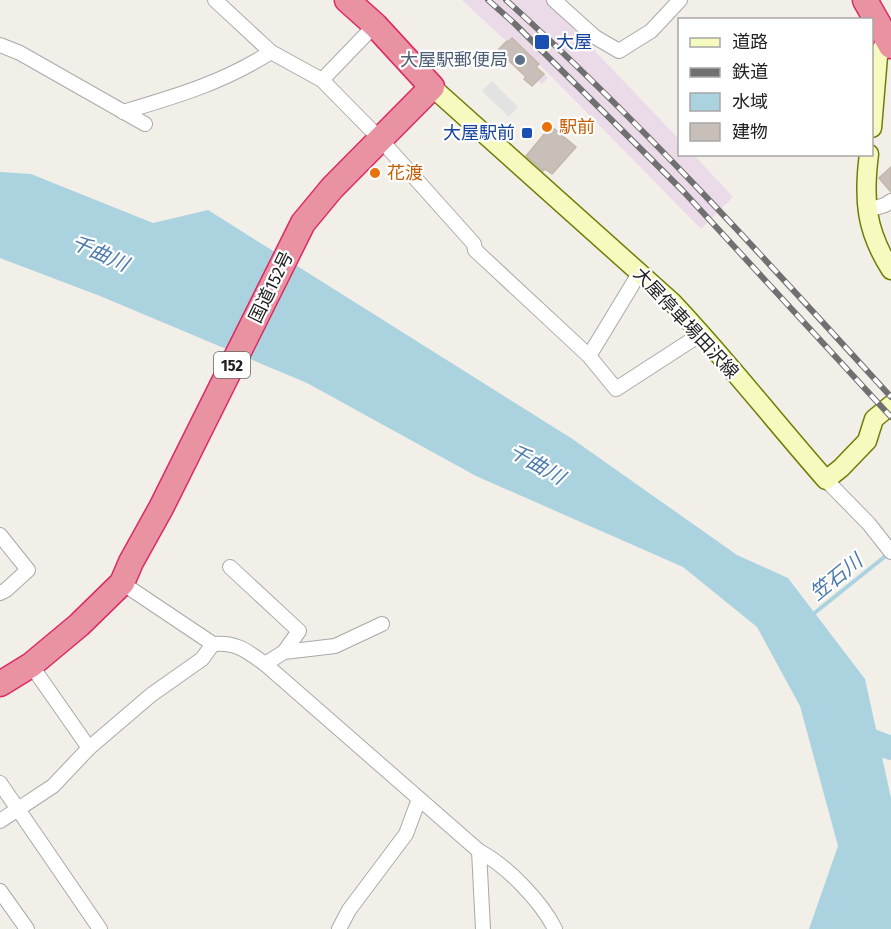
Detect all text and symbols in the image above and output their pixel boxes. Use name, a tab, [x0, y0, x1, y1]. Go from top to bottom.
legend	[678, 18, 873, 156]
place label: 大屋	[556, 31, 592, 53]
text: 道路	[732, 31, 768, 53]
marker: 大屋	[533, 33, 551, 51]
place label: 大屋駅郵便局	[400, 49, 508, 71]
marker: 大屋駅郵便局	[513, 53, 527, 67]
text: 鉄道	[732, 61, 768, 83]
text: 水域	[732, 91, 768, 113]
place label: 駅前	[559, 116, 595, 138]
marker: 駅前	[540, 120, 554, 134]
text: 建物	[732, 121, 768, 143]
place label: 大屋駅前	[443, 122, 515, 144]
marker: 大屋駅前	[520, 126, 534, 140]
place label: 花渡	[387, 162, 423, 184]
marker: 花渡	[368, 166, 382, 180]
water label: 千曲川	[68, 230, 134, 277]
street label: 国道152号	[244, 248, 298, 326]
street label: 大屋停車場田沢線	[629, 263, 743, 383]
road number: 152	[214, 352, 250, 378]
water label: 千曲川	[505, 439, 571, 490]
water label: 笠石川	[805, 548, 868, 605]

